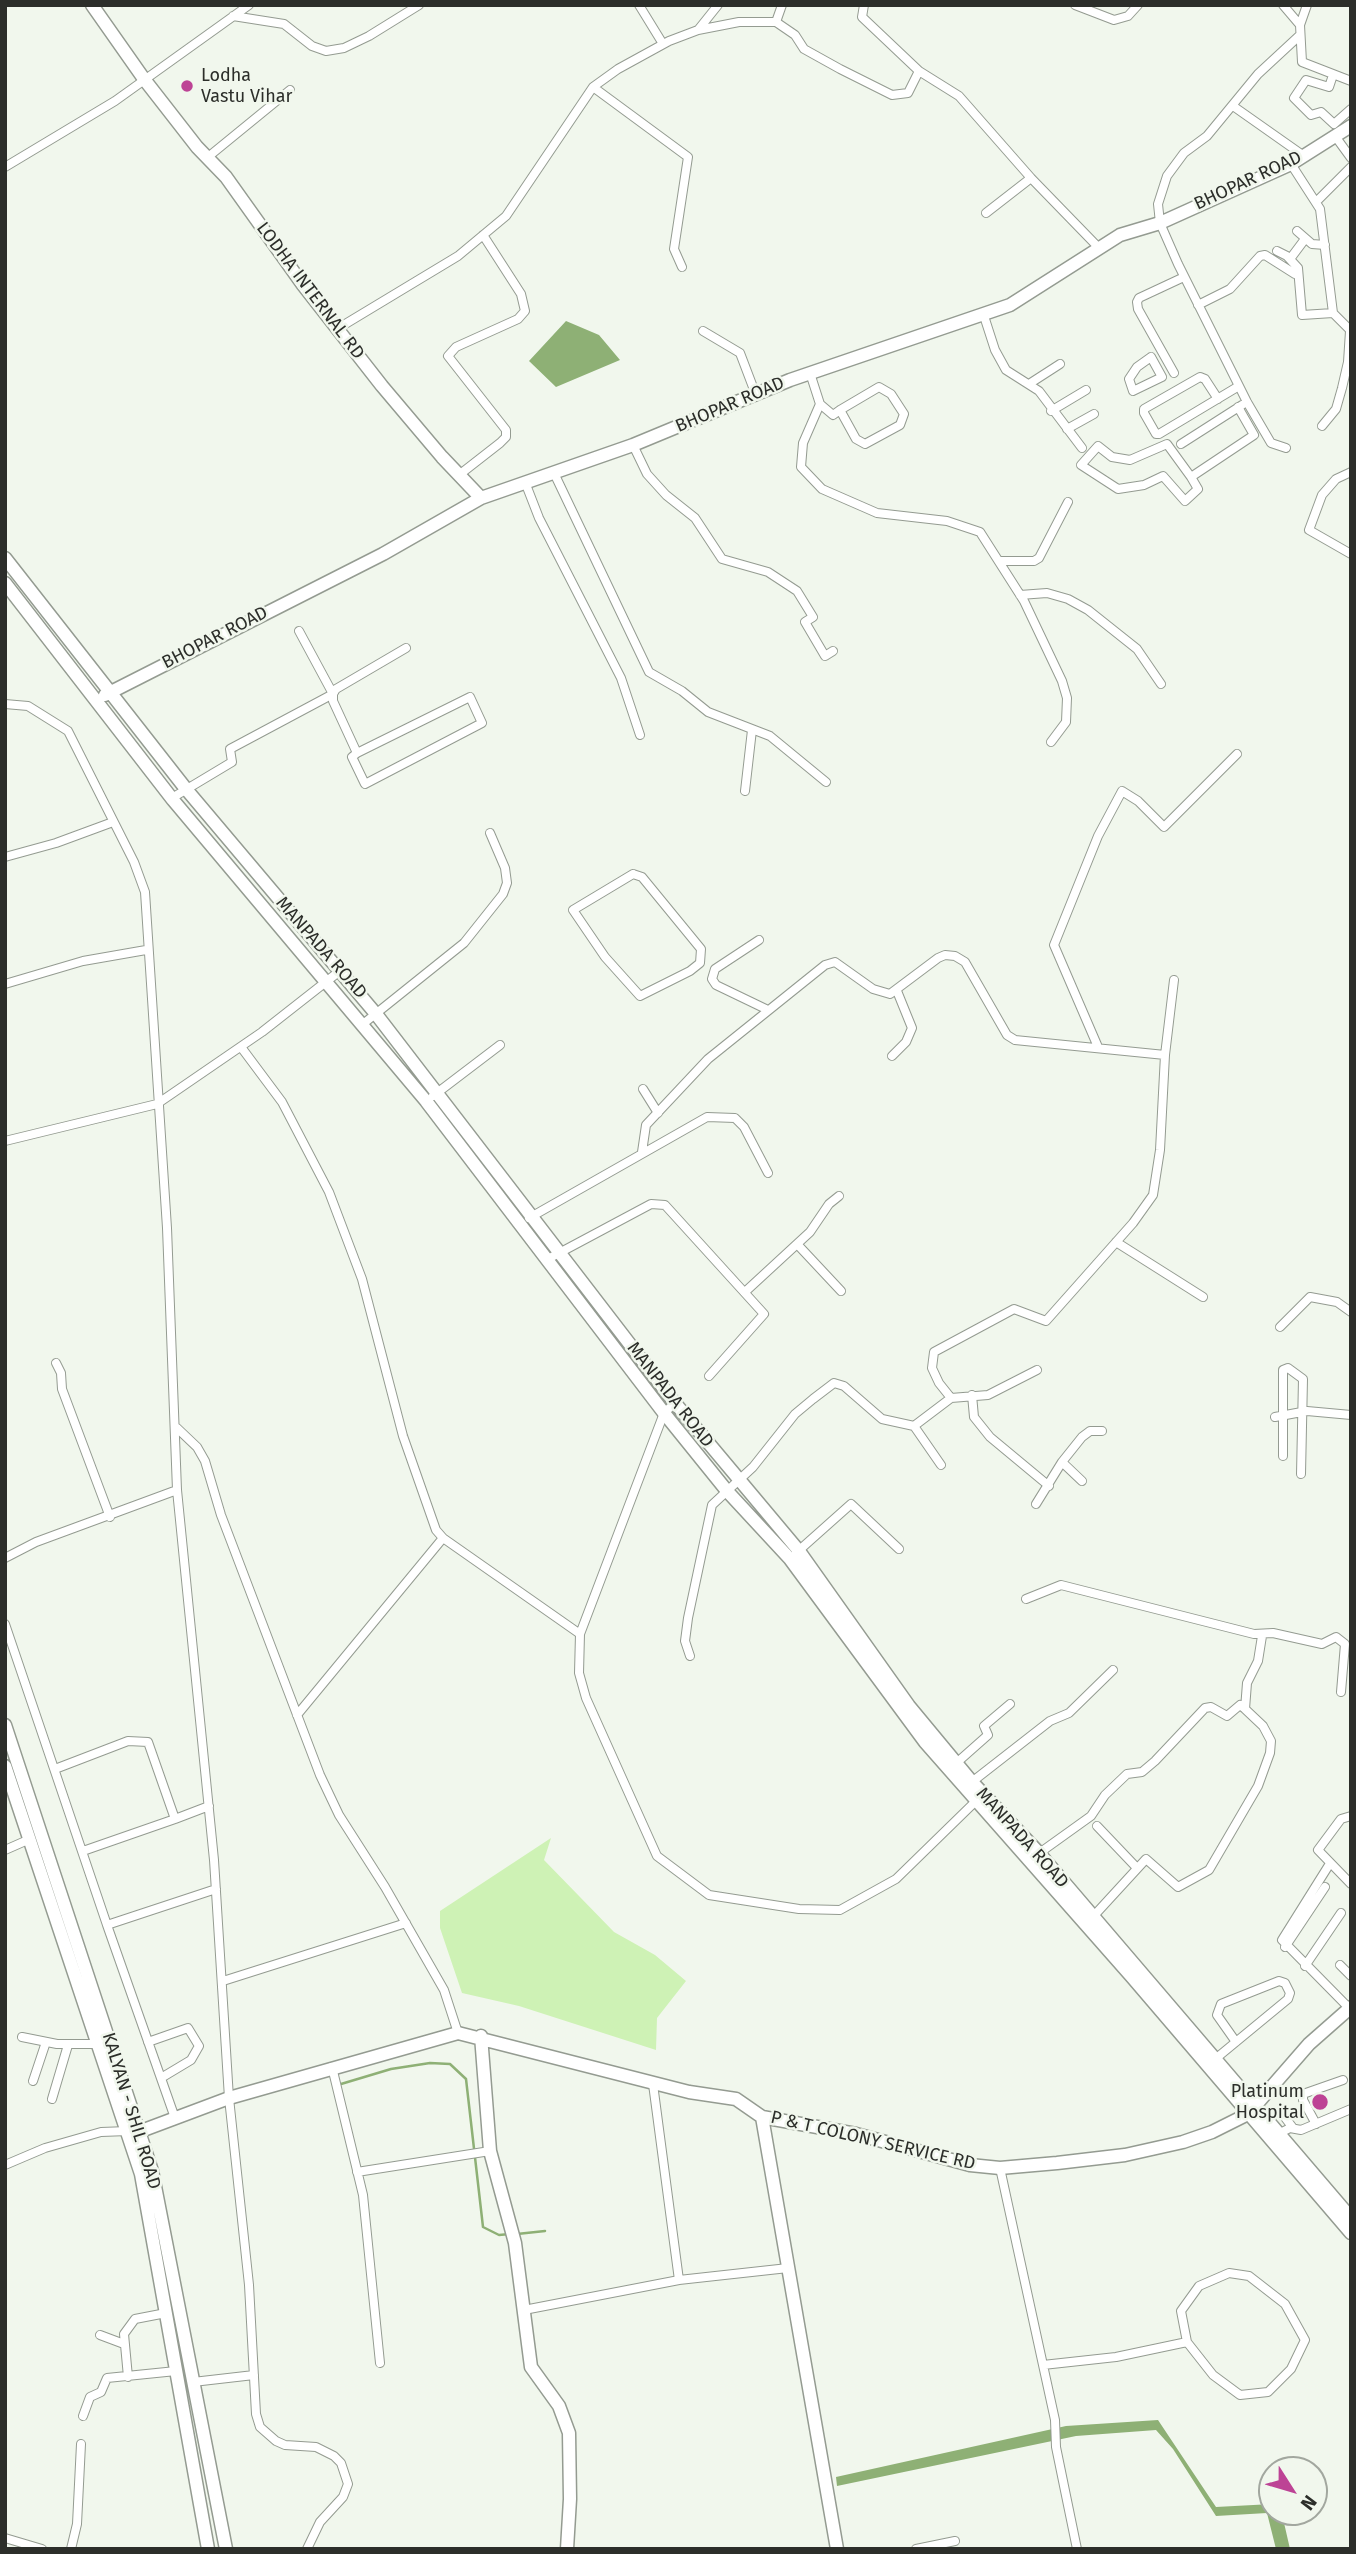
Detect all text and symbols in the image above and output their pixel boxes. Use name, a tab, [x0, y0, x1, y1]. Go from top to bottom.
place label: Lodha Vastu Vihar	[201, 65, 292, 108]
marker: Lodha Vastu Vihar	[179, 78, 195, 94]
street label: BHOPAR ROAD	[1191, 147, 1305, 215]
street label: LODHA INTERNAL RD	[251, 218, 369, 364]
street label: BHOPAR ROAD	[672, 372, 788, 438]
street label: BHOPAR ROAD	[158, 602, 272, 674]
street label: MANPADA ROAD	[271, 893, 371, 1003]
street label: MANPADA ROAD	[622, 1338, 718, 1452]
street label: MANPADA ROAD	[971, 1783, 1073, 1893]
street label: KALYAN - SHIL ROAD	[97, 2030, 165, 2192]
place label: Platinum Hospital	[1231, 2081, 1304, 2124]
marker: Platinum Hospital	[1310, 2092, 1330, 2112]
street label: P & T COLONY SERVICE RD	[769, 2107, 977, 2175]
north arrow	[1258, 2456, 1328, 2526]
text: N	[1296, 2491, 1322, 2515]

